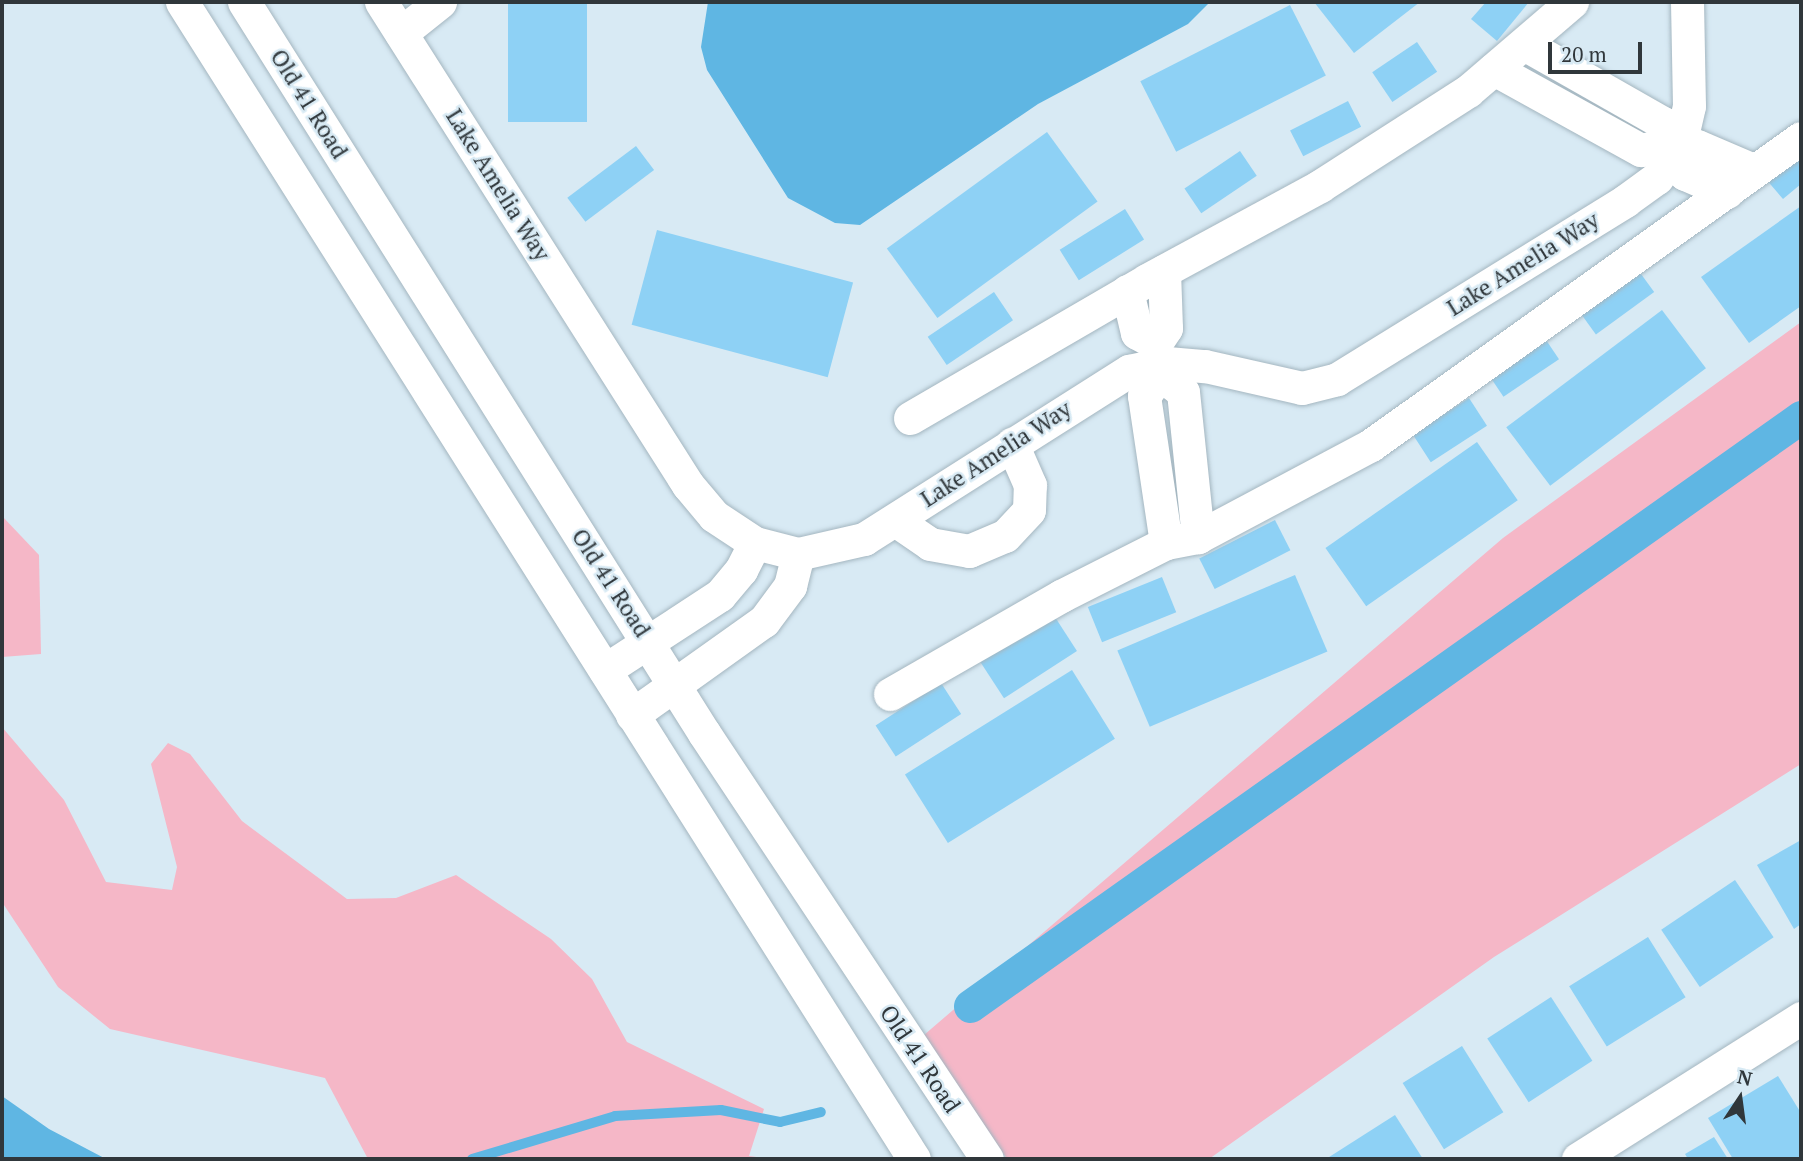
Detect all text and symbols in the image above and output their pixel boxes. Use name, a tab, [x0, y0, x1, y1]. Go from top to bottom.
scale bar	[1551, 28, 1646, 72]
text: 20 m	[1561, 40, 1607, 68]
street label: Old 41 Road	[265, 44, 353, 164]
street label: Lake Amelia Way	[440, 104, 556, 266]
street label: Lake Amelia Way	[1442, 206, 1604, 322]
street label: Lake Amelia Way	[915, 395, 1077, 513]
street label: Old 41 Road	[566, 524, 656, 642]
street label: Old 41 Road	[874, 1000, 966, 1118]
north arrow	[1705, 1063, 1775, 1133]
text: N	[1735, 1063, 1755, 1091]

